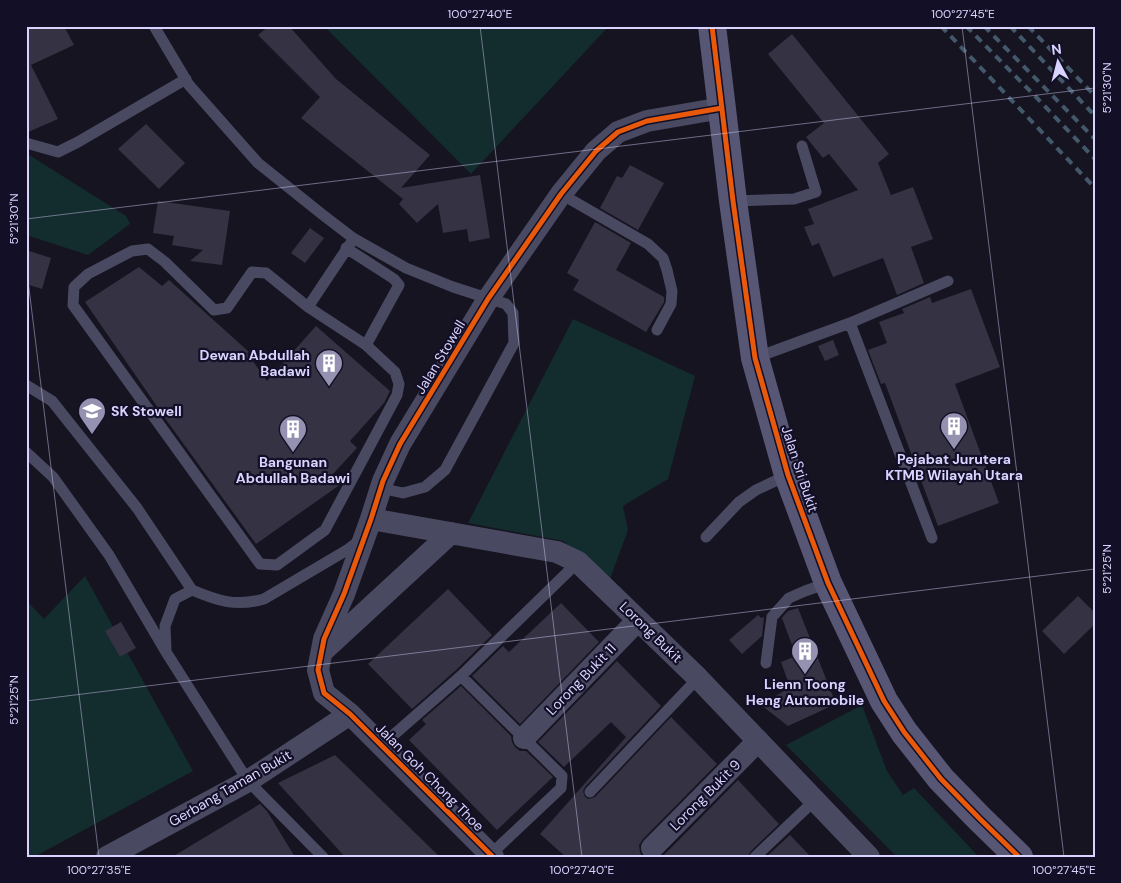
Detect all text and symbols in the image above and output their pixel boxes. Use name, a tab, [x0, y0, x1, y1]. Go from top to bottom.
text: 100°27'40"E	[448, 6, 513, 22]
text: 100°27'45"E	[931, 6, 995, 22]
north arrow	[1034, 38, 1084, 88]
text: N	[1050, 40, 1063, 59]
text: 5°21'30"N	[1099, 62, 1115, 114]
text: 5°21'30"N	[6, 193, 22, 245]
street label: Jalan Stowell	[411, 317, 469, 397]
place label: Dewan Abdullah Badawi	[199, 346, 310, 380]
building icon: Dewan Abdullah Badawi	[314, 348, 344, 387]
school or university icon: SK Stowell	[77, 396, 107, 435]
place label: SK Stowell	[111, 402, 182, 420]
building icon: Pejabat Jurutera KTMB Wilayah Utara	[939, 411, 969, 450]
building icon: Bangunan Abdullah Badawi	[278, 414, 308, 453]
street label: Jalan Sri Bukit	[778, 423, 822, 515]
place label: Pejabat Jurutera KTMB Wilayah Utara	[885, 450, 1023, 484]
place label: Bangunan Abdullah Badawi	[236, 453, 350, 487]
text: 5°21'25"N	[1099, 544, 1115, 594]
street label: Lorong Bukit	[616, 598, 686, 666]
building icon: Lienn Toong Heng Automobile	[790, 636, 820, 675]
street label: Lorong Bukit 11	[542, 639, 620, 719]
text: 5°21'25"N	[6, 675, 22, 725]
place label: Lienn Toong Heng Automobile	[746, 675, 864, 709]
street label: Jalan Goh Chong Thoe	[372, 719, 488, 835]
street label: Gerbang Taman Bukit	[166, 746, 294, 830]
street label: Lorong Bukit 9	[666, 756, 744, 834]
text: 100°27'35"E	[67, 862, 131, 878]
text: 100°27'40"E	[550, 862, 615, 878]
text: 100°27'45"E	[1032, 862, 1096, 878]

